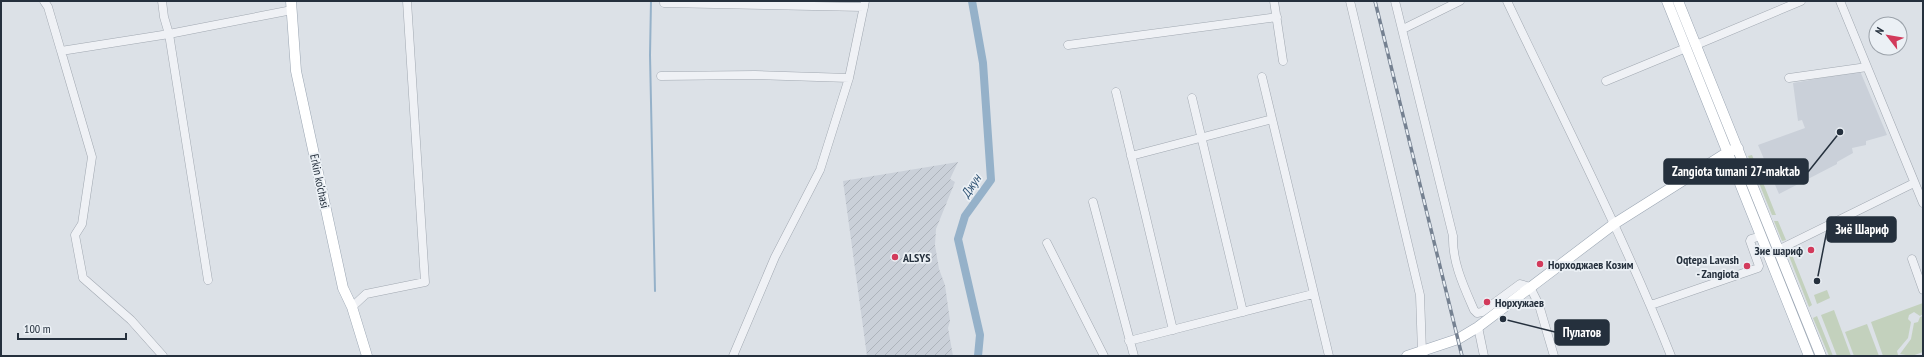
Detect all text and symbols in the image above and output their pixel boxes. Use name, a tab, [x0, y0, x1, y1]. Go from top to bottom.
north arrow	[1868, 16, 1908, 56]
text: N	[1872, 25, 1887, 37]
street label: Erkin ko'chasi	[307, 153, 333, 209]
callout: Zangiota tumani 27-maktab	[1664, 159, 1808, 184]
text: Zangiota tumani 27-maktab	[1672, 163, 1800, 180]
water label: Джун	[957, 170, 986, 202]
callout: Зиё Шариф	[1827, 217, 1896, 242]
text: Зиё Шариф	[1835, 221, 1889, 238]
place label: Зие шариф	[1755, 243, 1803, 258]
marker: Зие шариф	[1806, 245, 1816, 255]
place label: ALSYS	[902, 250, 931, 265]
marker: ALSYS	[890, 252, 900, 262]
place label: Oqtepa Lavash - Zangiota	[1676, 252, 1739, 281]
place label: Норходжаев Козим	[1548, 257, 1634, 272]
marker: Норходжаев Козим	[1535, 259, 1545, 269]
marker: Oqtepa Lavash - Zangiota	[1742, 261, 1752, 271]
place label: Норхужаев	[1495, 295, 1544, 310]
marker: Норхужаев	[1482, 297, 1492, 307]
scale bar	[18, 315, 126, 341]
callout: Пулатов	[1555, 320, 1609, 345]
text: 100 m	[24, 321, 51, 336]
text: Пулатов	[1563, 324, 1602, 341]

